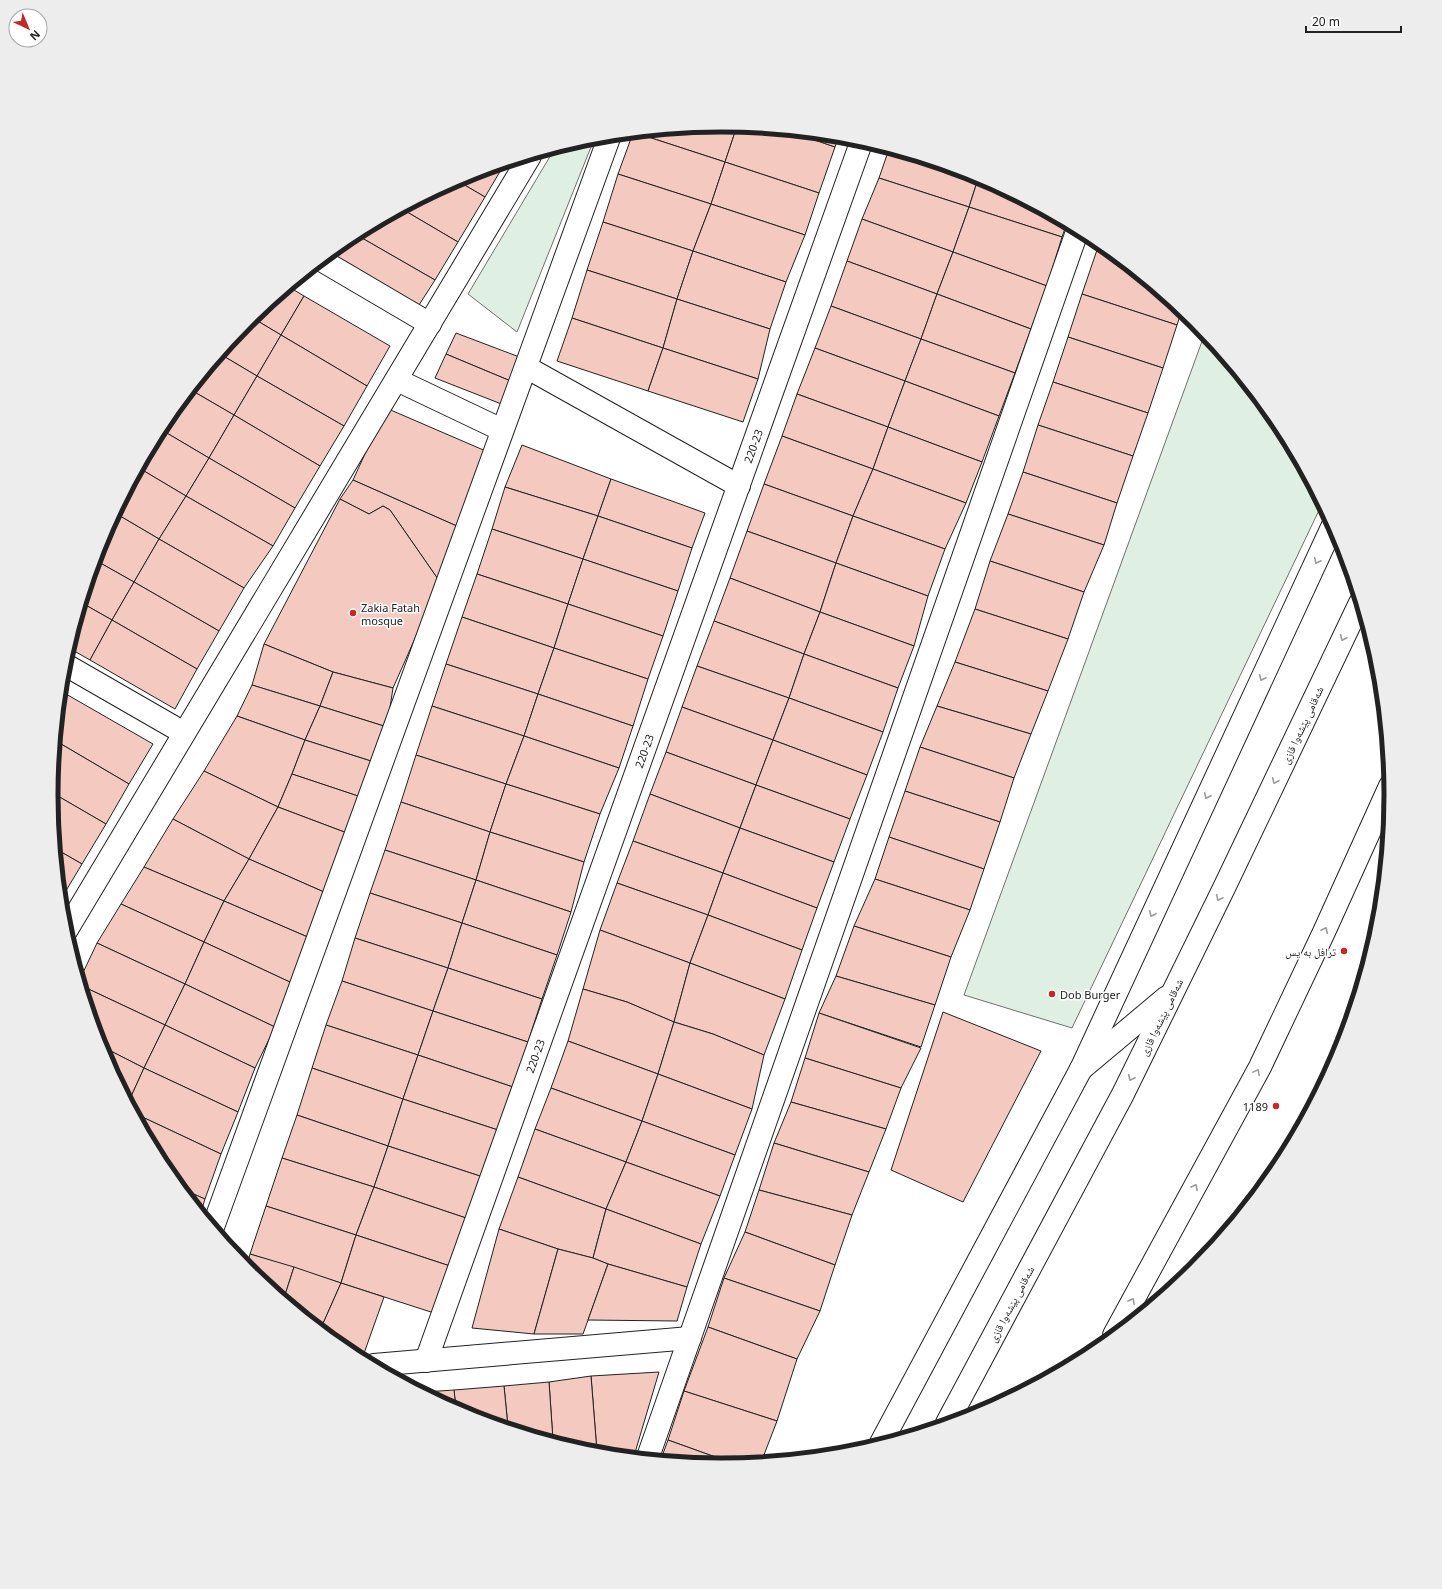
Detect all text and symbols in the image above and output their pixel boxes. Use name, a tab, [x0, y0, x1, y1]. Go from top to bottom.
north arrow	[8, 8, 48, 48]
scale bar	[1306, 8, 1401, 34]
text: 20 m	[1312, 13, 1340, 30]
text: N	[27, 27, 44, 44]
street label: 220-23	[740, 427, 766, 465]
one-way arrow	[1314, 556, 1322, 564]
place label: Zakia Fatah mosque	[361, 600, 420, 628]
marker: Zakia Fatah mosque	[348, 608, 358, 618]
one-way arrow	[1340, 634, 1348, 641]
one-way arrow	[1259, 674, 1267, 682]
street label: شەقامی پێشەوا قازی	[1277, 684, 1327, 766]
street label: 220-23	[631, 732, 657, 770]
one-way arrow	[1272, 776, 1280, 784]
one-way arrow	[1204, 792, 1212, 800]
one-way arrow	[1216, 894, 1224, 901]
one-way arrow	[1149, 910, 1157, 918]
one-way arrow	[1320, 926, 1328, 934]
place label: ترافل به يس	[1285, 944, 1337, 959]
marker: ترافل به يس	[1339, 946, 1349, 956]
street label: شەقامی پێشەوا قازی	[1136, 976, 1186, 1058]
place label: Dob Burger	[1060, 987, 1121, 1002]
marker: Dob Burger	[1047, 989, 1057, 999]
street label: 220-23	[522, 1037, 548, 1075]
one-way arrow	[1252, 1069, 1259, 1077]
one-way arrow	[1128, 1073, 1136, 1081]
place label: 1189	[1243, 1099, 1268, 1114]
marker: 1189	[1271, 1101, 1281, 1111]
one-way arrow	[1190, 1183, 1197, 1191]
street label: شەقامی پێشەوا قازی	[985, 1263, 1037, 1345]
one-way arrow	[1128, 1298, 1135, 1305]

